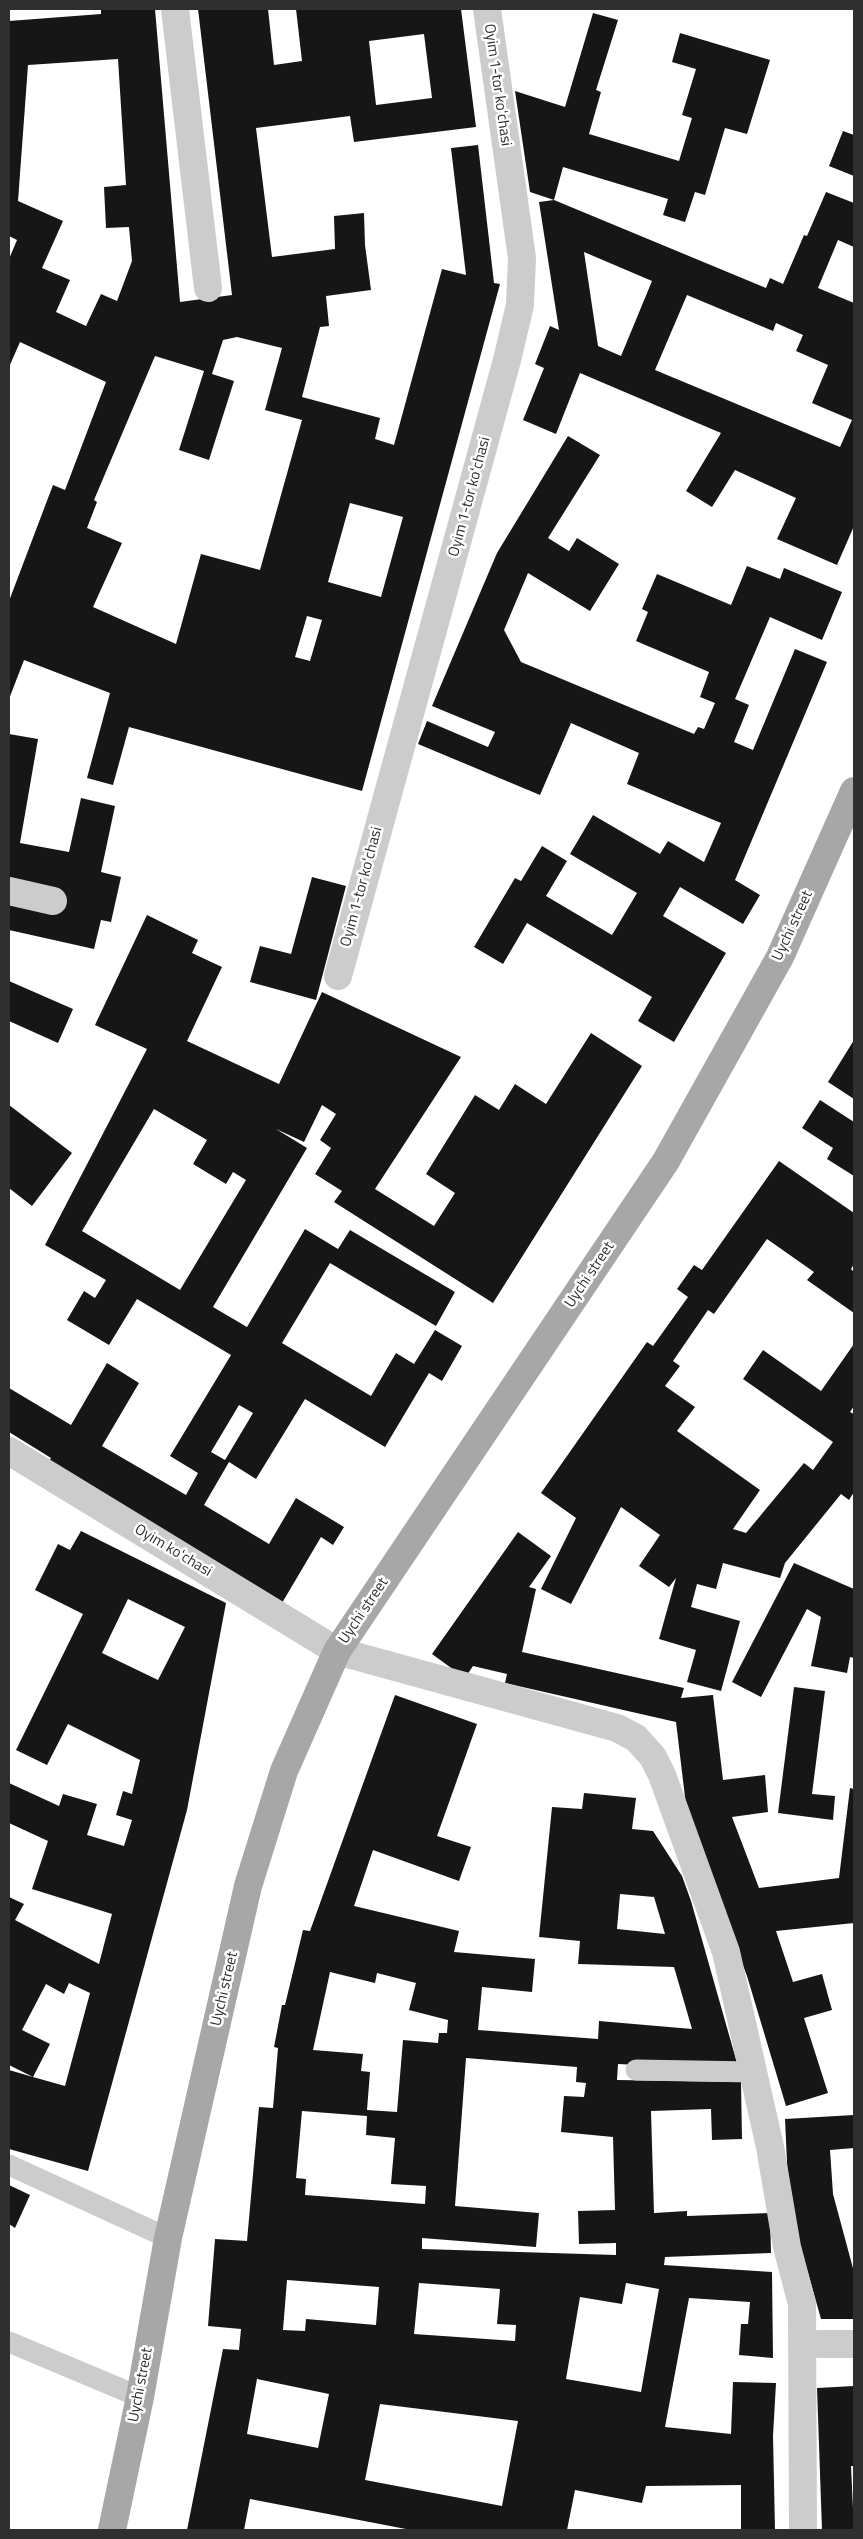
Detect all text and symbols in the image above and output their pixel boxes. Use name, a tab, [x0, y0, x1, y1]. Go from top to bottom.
street label: Oyim 1-tor koʻchasi	[480, 23, 514, 147]
street label: Oyim 1-tor koʻchasi	[445, 435, 495, 559]
street label: Oyim 1-tor koʻchasi	[337, 825, 387, 949]
street label: Uychi street	[769, 888, 817, 964]
street label: Uychi street	[561, 1239, 619, 1311]
street label: Oyim koʻchasi	[131, 1521, 215, 1581]
street label: Uychi street	[335, 1575, 393, 1647]
street label: Uychi street	[208, 1950, 242, 2028]
street label: Uychi street	[125, 2346, 157, 2424]

